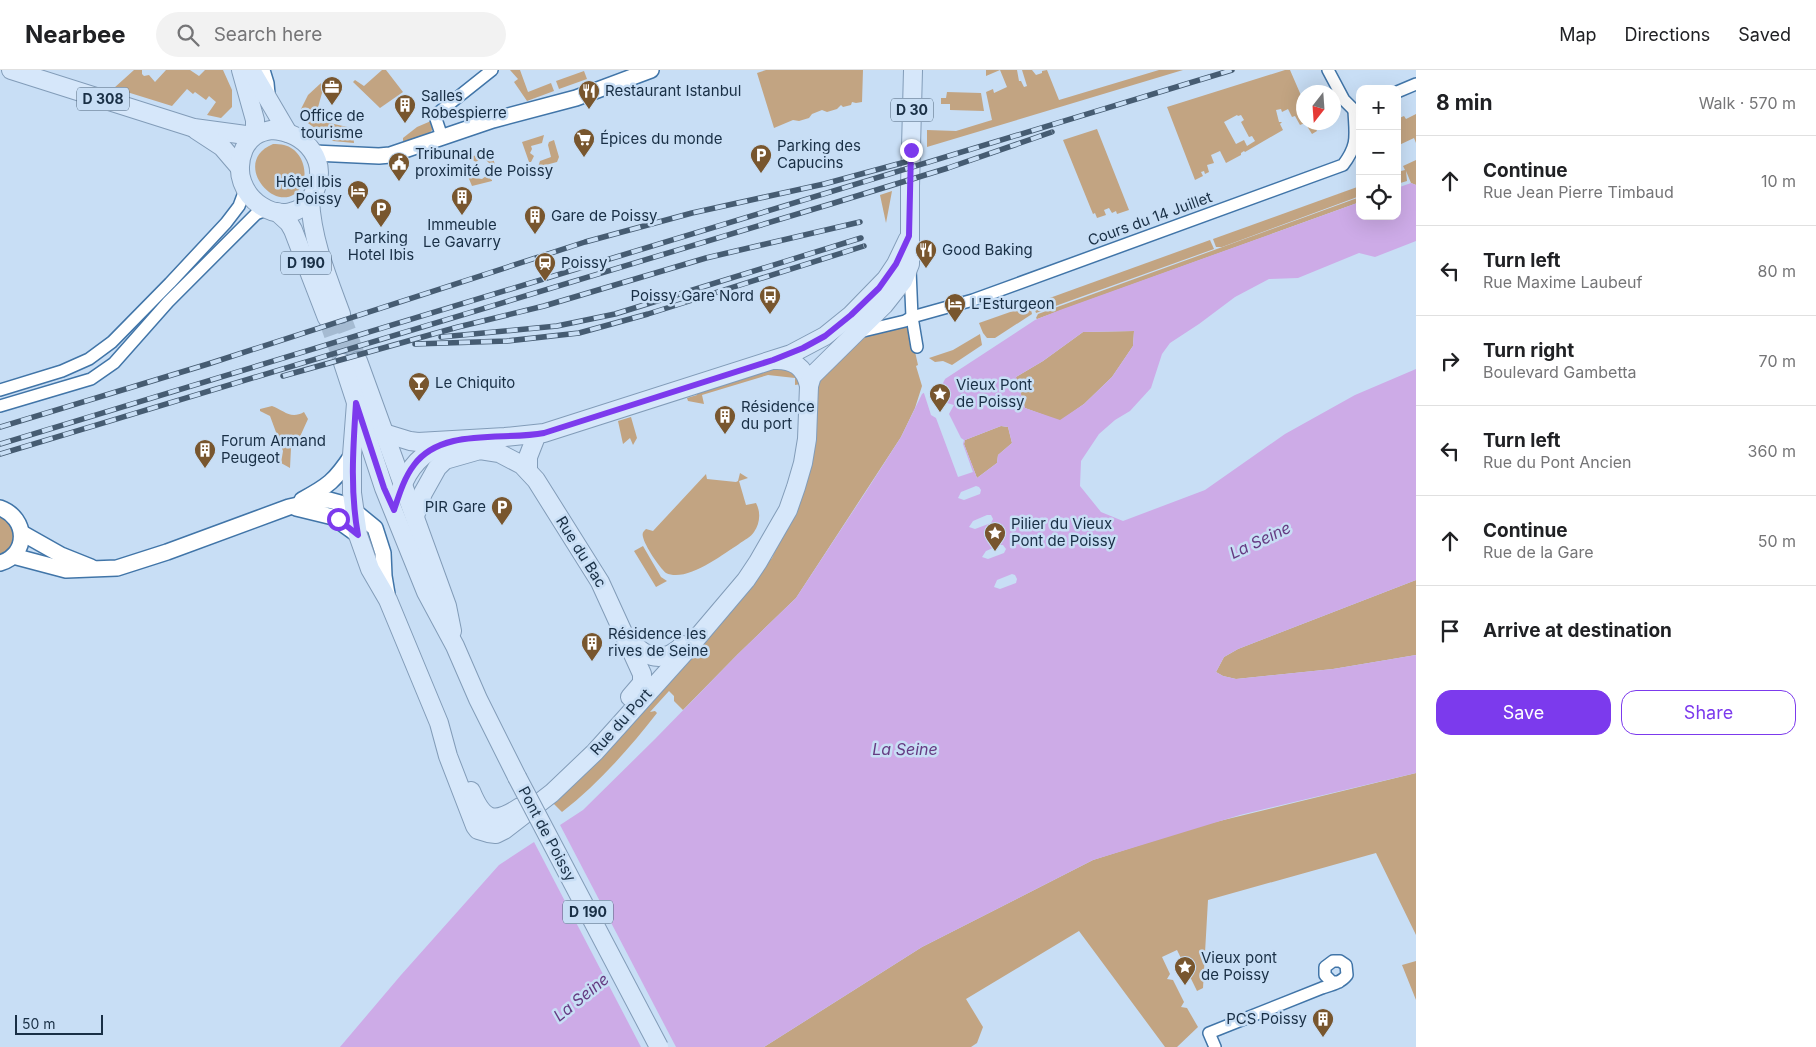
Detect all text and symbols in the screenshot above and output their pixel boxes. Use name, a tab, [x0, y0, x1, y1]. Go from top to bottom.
search box	[156, 12, 506, 57]
text: Nearbee	[25, 20, 126, 49]
icon: search	[174, 21, 202, 49]
text: Search here	[214, 23, 322, 46]
text: Map	[1559, 24, 1597, 45]
text: Directions	[1625, 24, 1710, 45]
text: Saved	[1738, 24, 1791, 45]
office icon: Office de tourisme	[320, 75, 344, 106]
restaurant icon: Restaurant Istanbul	[577, 79, 601, 110]
place label: Restaurant Istanbul	[605, 81, 741, 100]
north arrow	[1296, 85, 1341, 130]
map controls	[1356, 85, 1401, 220]
button: +	[1356, 85, 1401, 130]
place label: Salles Robespierre	[421, 86, 507, 122]
road number: D 308	[77, 88, 129, 110]
text: 8 min	[1436, 90, 1493, 115]
building icon: Salles Robespierre	[393, 93, 417, 124]
text: Walk · 570 m	[1699, 93, 1796, 113]
road number: D 30	[891, 98, 933, 122]
place label: Office de tourisme	[299, 106, 365, 142]
supermarket icon: Épices du monde	[572, 127, 596, 158]
place label: Épices du monde	[600, 129, 722, 148]
button: −	[1356, 130, 1401, 175]
place label: Parking des Capucins	[777, 136, 861, 172]
route end	[900, 139, 923, 162]
parking icon: Parking des Capucins	[749, 143, 773, 174]
place label: Tribunal de proximité de Poissy	[415, 144, 554, 180]
public building icon: Tribunal de proximité de Poissy	[387, 151, 411, 182]
text: Continue	[1483, 159, 1568, 182]
icon: ahead	[1436, 167, 1464, 195]
text: 10 m	[1761, 171, 1796, 191]
place label: Hôtel Ibis Poissy	[276, 172, 343, 208]
button: locate	[1356, 175, 1401, 220]
hotel icon: Hôtel Ibis Poissy	[346, 179, 370, 210]
text: Rue Jean Pierre Timbaud	[1483, 182, 1674, 202]
building icon: Immeuble Le Gavarry	[450, 185, 474, 216]
street label: Cours du 14 Juillet	[1085, 187, 1215, 250]
parking icon: Parking Hotel Ibis	[369, 197, 393, 228]
building icon: Gare de Poissy	[523, 204, 547, 235]
place label: Gare de Poissy	[551, 206, 658, 225]
place label: Immeuble Le Gavarry	[423, 215, 501, 251]
place label: Parking Hotel Ibis	[348, 228, 414, 264]
restaurant icon: Good Baking	[914, 238, 938, 269]
place label: Good Baking	[942, 240, 1033, 259]
text: Turn left	[1483, 249, 1561, 272]
station icon: Poissy	[533, 251, 557, 282]
road number: D 190	[281, 252, 331, 274]
place label: Poissy	[561, 253, 608, 272]
icon: left	[1436, 257, 1464, 285]
text: 80 m	[1757, 261, 1796, 281]
text: Rue Maxime Laubeuf	[1483, 272, 1642, 292]
bus stop icon: Poissy Gare Nord	[758, 284, 782, 315]
place label: Poissy Gare Nord	[631, 286, 754, 305]
hotel icon: L'Esturgeon	[943, 292, 967, 323]
place label: L'Esturgeon	[971, 294, 1055, 313]
text: Turn right	[1483, 339, 1574, 362]
icon: right	[1436, 347, 1464, 375]
text: 70 m	[1759, 351, 1796, 371]
text: Boulevard Gambetta	[1483, 362, 1637, 382]
bar icon: Le Chiquito	[407, 371, 431, 402]
place label: Le Chiquito	[435, 373, 515, 392]
place label: Vieux Pont de Poissy	[956, 375, 1032, 411]
place icon: Vieux Pont de Poissy	[928, 382, 952, 413]
place label: Résidence du port	[741, 397, 815, 433]
building icon: Résidence du port	[713, 404, 737, 435]
text: Turn left	[1483, 429, 1561, 452]
place label: Forum Armand Peugeot	[221, 431, 326, 467]
icon: left	[1436, 437, 1464, 465]
building icon: Forum Armand Peugeot	[193, 438, 217, 469]
text: 360 m	[1748, 441, 1796, 461]
text: Rue du Pont Ancien	[1483, 452, 1632, 472]
parking icon: PIR Gare	[490, 495, 514, 526]
place label: PIR Gare	[425, 497, 486, 516]
route start	[327, 508, 350, 531]
street label: Rue du Bac	[552, 513, 611, 591]
place label: Pilier du Vieux Pont de Poissy	[1011, 514, 1117, 550]
water label: La Seine	[1226, 517, 1294, 563]
text: Continue	[1483, 519, 1568, 542]
place icon: Pilier du Vieux Pont de Poissy	[983, 521, 1007, 552]
icon: ahead	[1436, 527, 1464, 555]
text: 50 m	[1758, 531, 1796, 551]
text: Rue de la Gare	[1483, 542, 1594, 562]
icon: arrive	[1436, 617, 1464, 645]
text: Arrive at destination	[1483, 619, 1672, 642]
place label: Résidence les rives de Seine	[608, 624, 708, 660]
building icon: Résidence les rives de Seine	[580, 631, 604, 662]
street label: Rue du Port	[586, 684, 656, 759]
button: Save	[1436, 690, 1611, 735]
button: Share	[1621, 690, 1796, 735]
water label: La Seine	[872, 739, 938, 759]
street label: Pont de Poissy	[514, 783, 581, 885]
road number: D 190	[563, 900, 613, 924]
place label: Vieux pont de Poissy	[1201, 948, 1277, 984]
place icon: Vieux pont de Poissy	[1173, 955, 1197, 986]
water label: La Seine	[549, 969, 613, 1025]
building icon: PCS Poissy	[1311, 1007, 1335, 1038]
place label: PCS Poissy	[1226, 1009, 1308, 1028]
scale bar	[15, 1012, 102, 1035]
text: 50 m	[22, 1015, 56, 1032]

